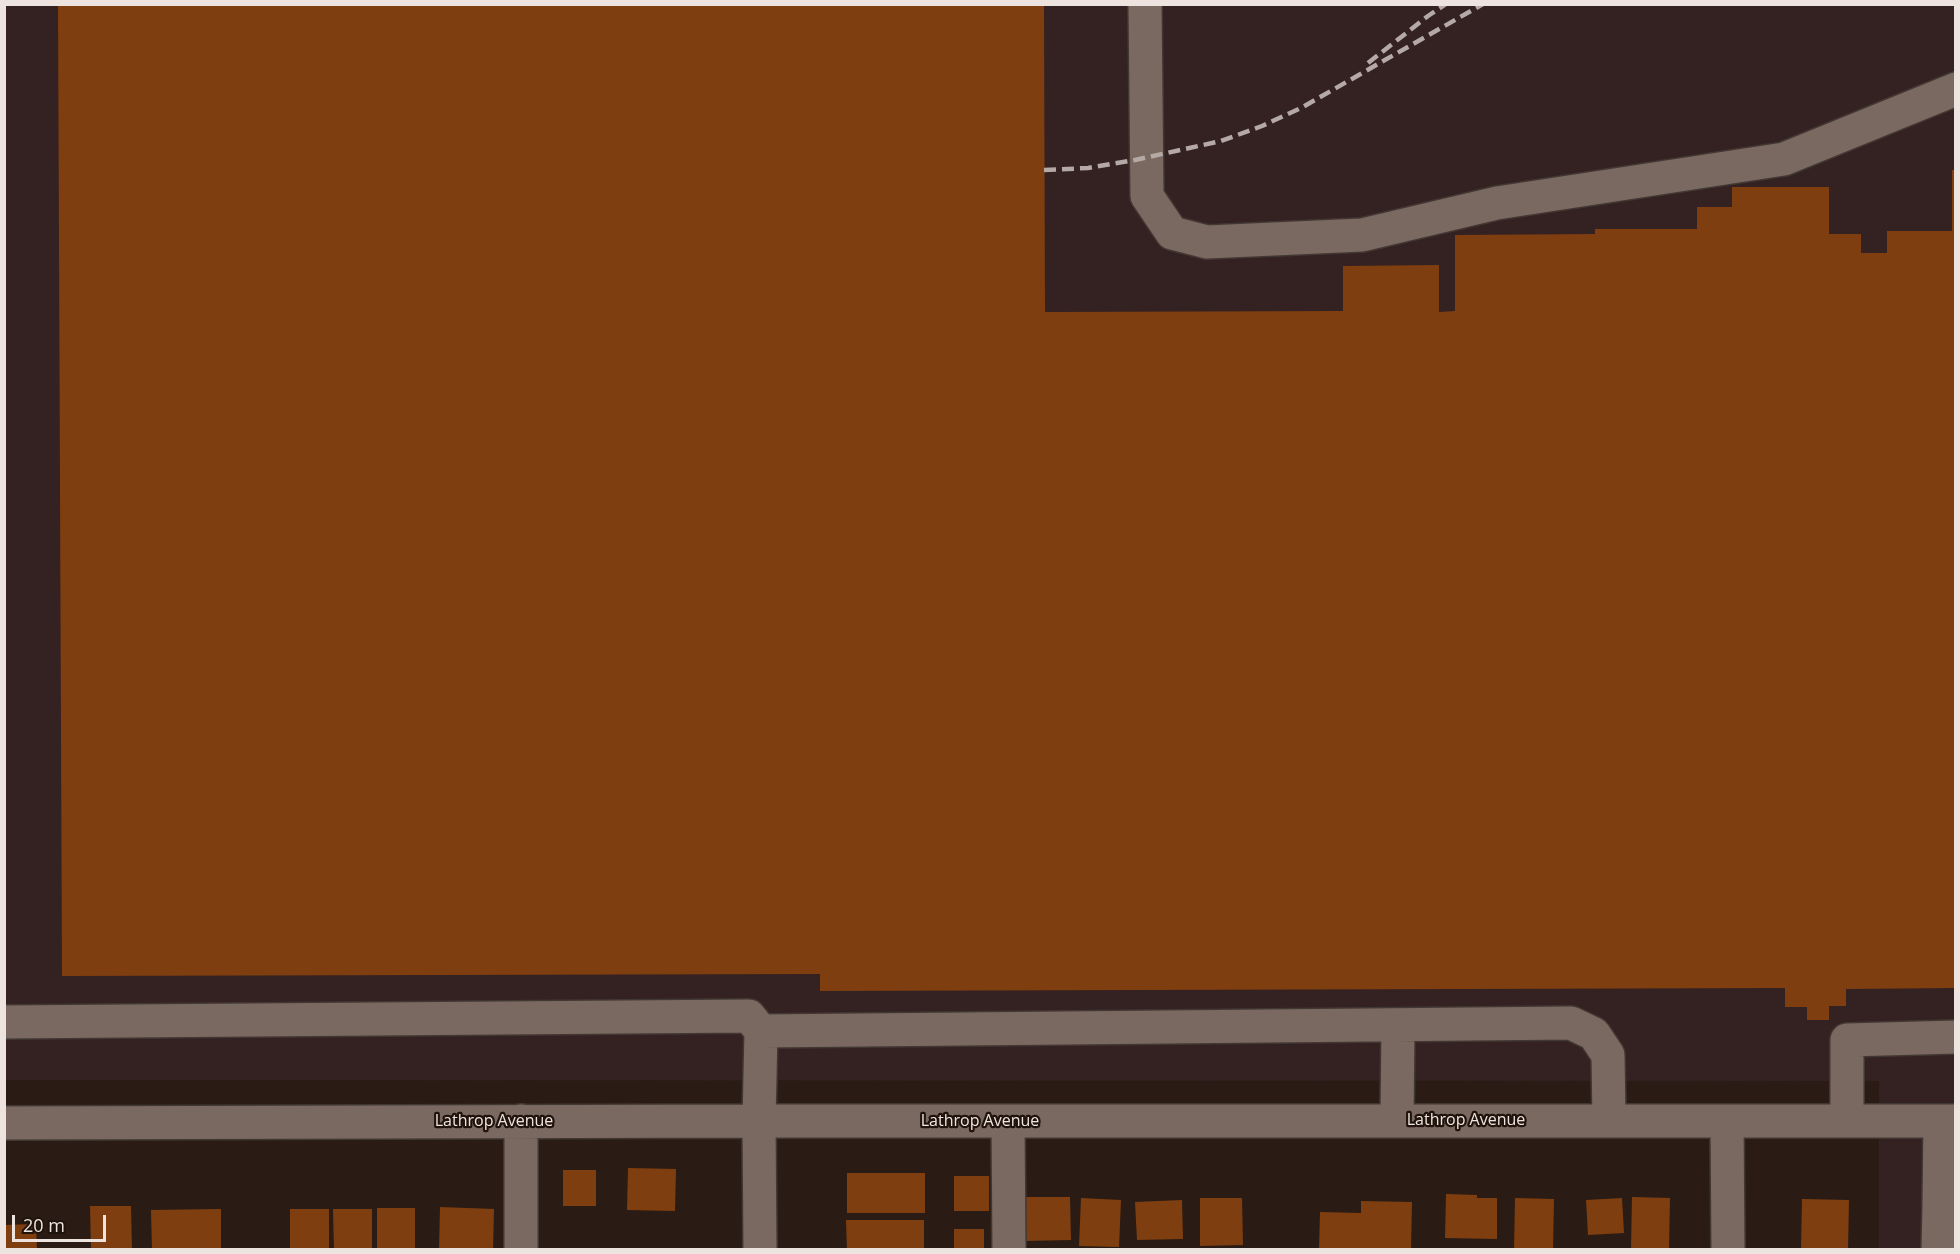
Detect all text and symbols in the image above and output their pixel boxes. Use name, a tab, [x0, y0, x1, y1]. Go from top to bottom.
street label: Lathrop Avenue	[1407, 1110, 1525, 1130]
street label: Lathrop Avenue	[435, 1111, 553, 1131]
street label: Lathrop Avenue	[921, 1111, 1039, 1131]
scale bar	[15, 1203, 110, 1241]
text: 20 m	[23, 1213, 65, 1237]

